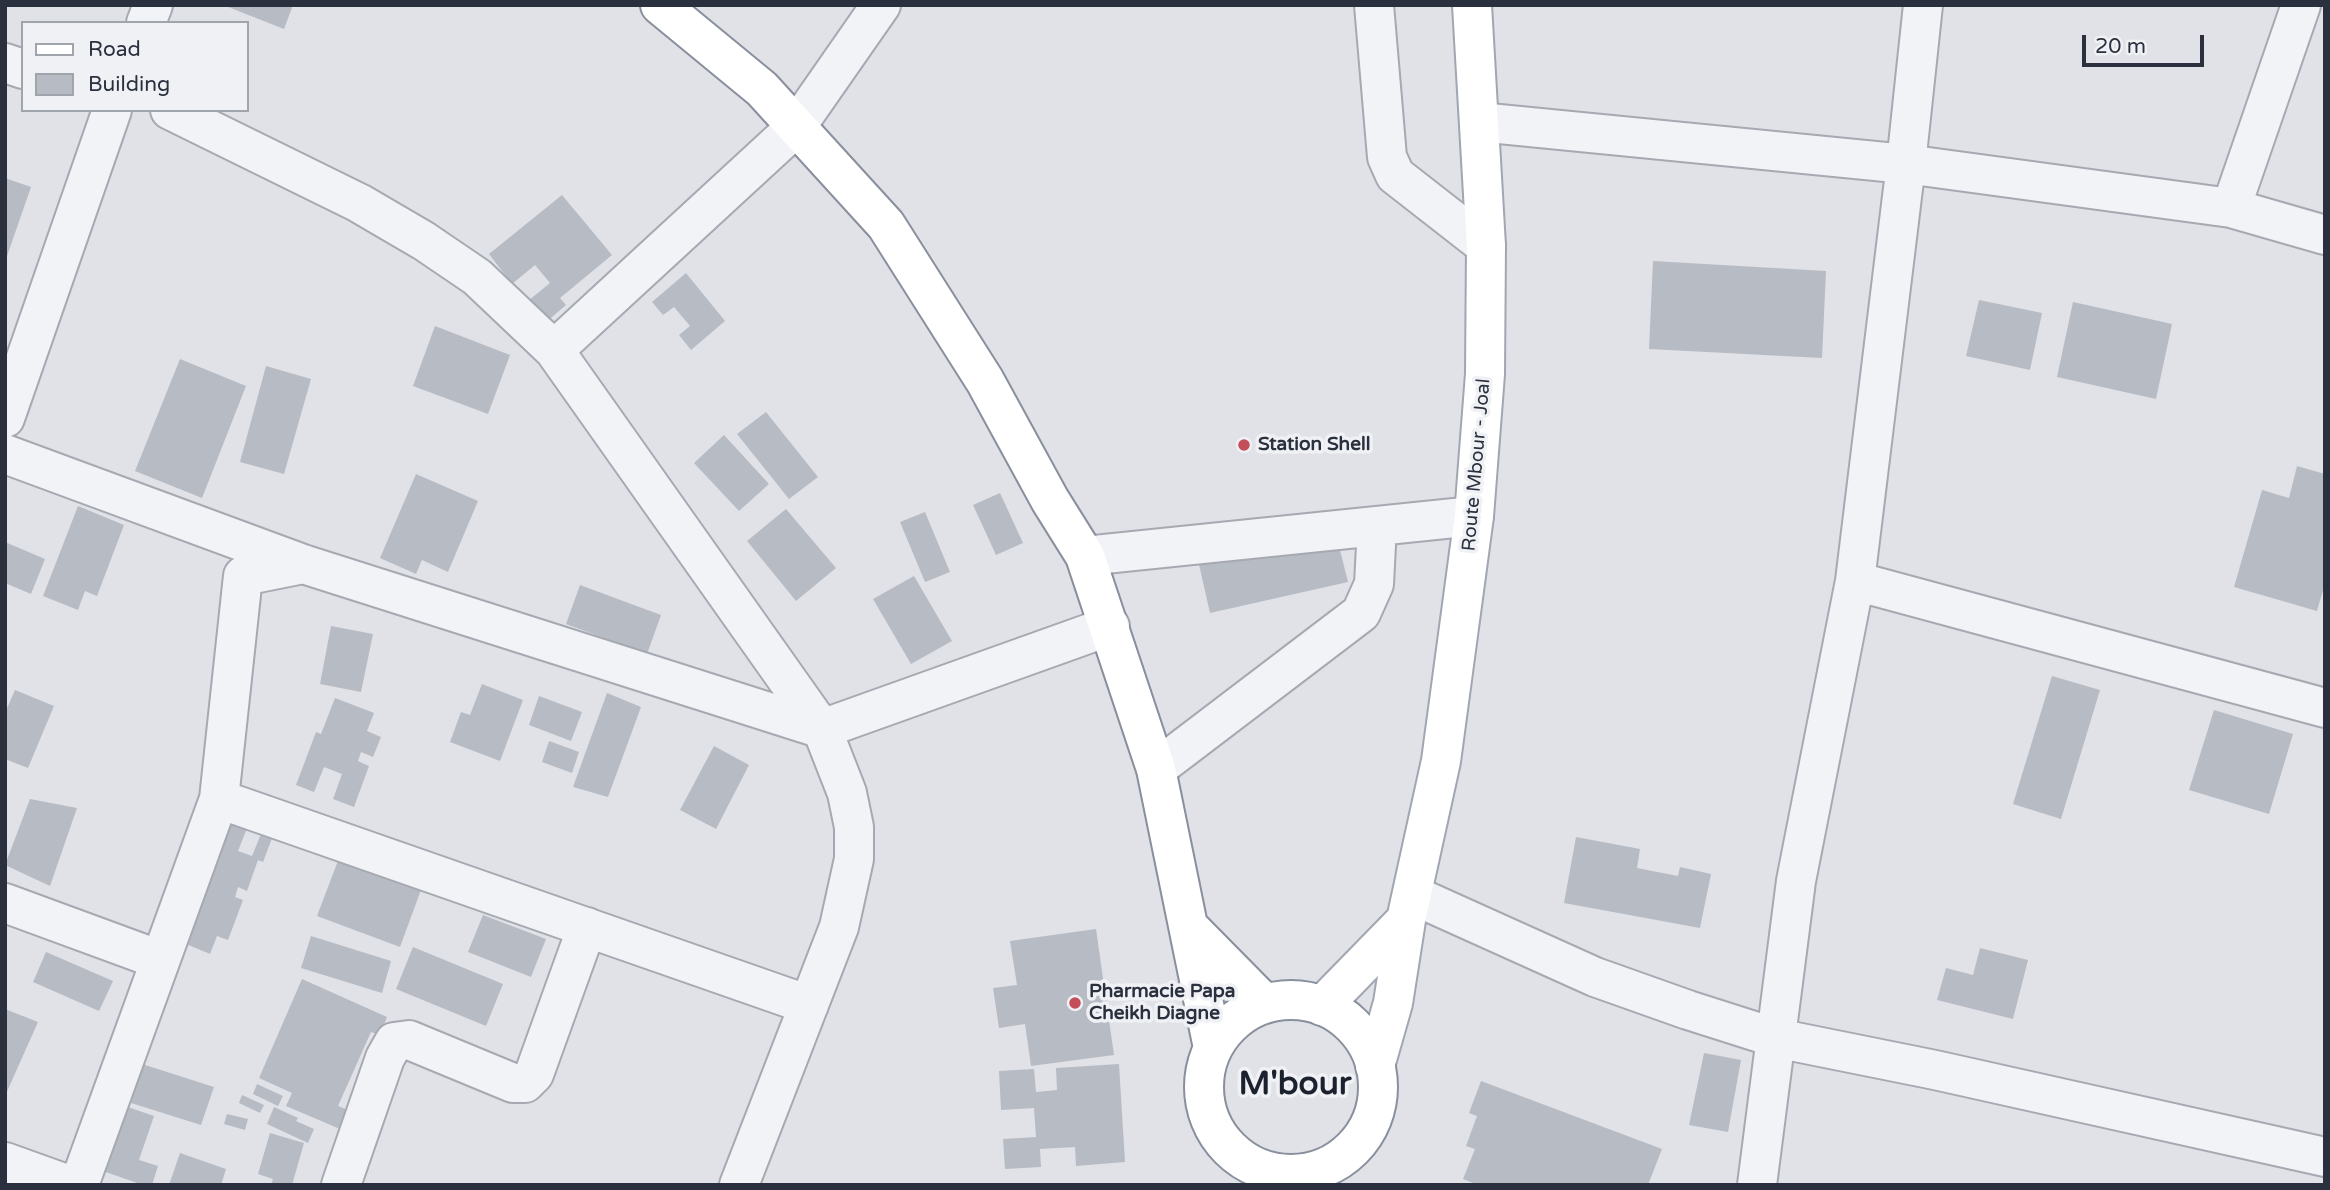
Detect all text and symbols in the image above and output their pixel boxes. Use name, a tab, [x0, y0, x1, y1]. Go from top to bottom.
legend	[21, 21, 248, 112]
scale bar	[2085, 21, 2208, 65]
text: 20 m	[2095, 34, 2146, 59]
text: Road	[88, 37, 141, 62]
text: Building	[88, 72, 170, 97]
street label: Route Mbour - Joal	[1458, 378, 1496, 552]
place label: Station Shell	[1258, 434, 1370, 456]
marker: Station Shell	[1236, 437, 1252, 453]
place label: Pharmacie Papa Cheikh Diagne	[1089, 981, 1235, 1025]
marker: Pharmacie Papa Cheikh Diagne	[1067, 995, 1083, 1011]
district label: M'bour	[1239, 1065, 1351, 1105]

